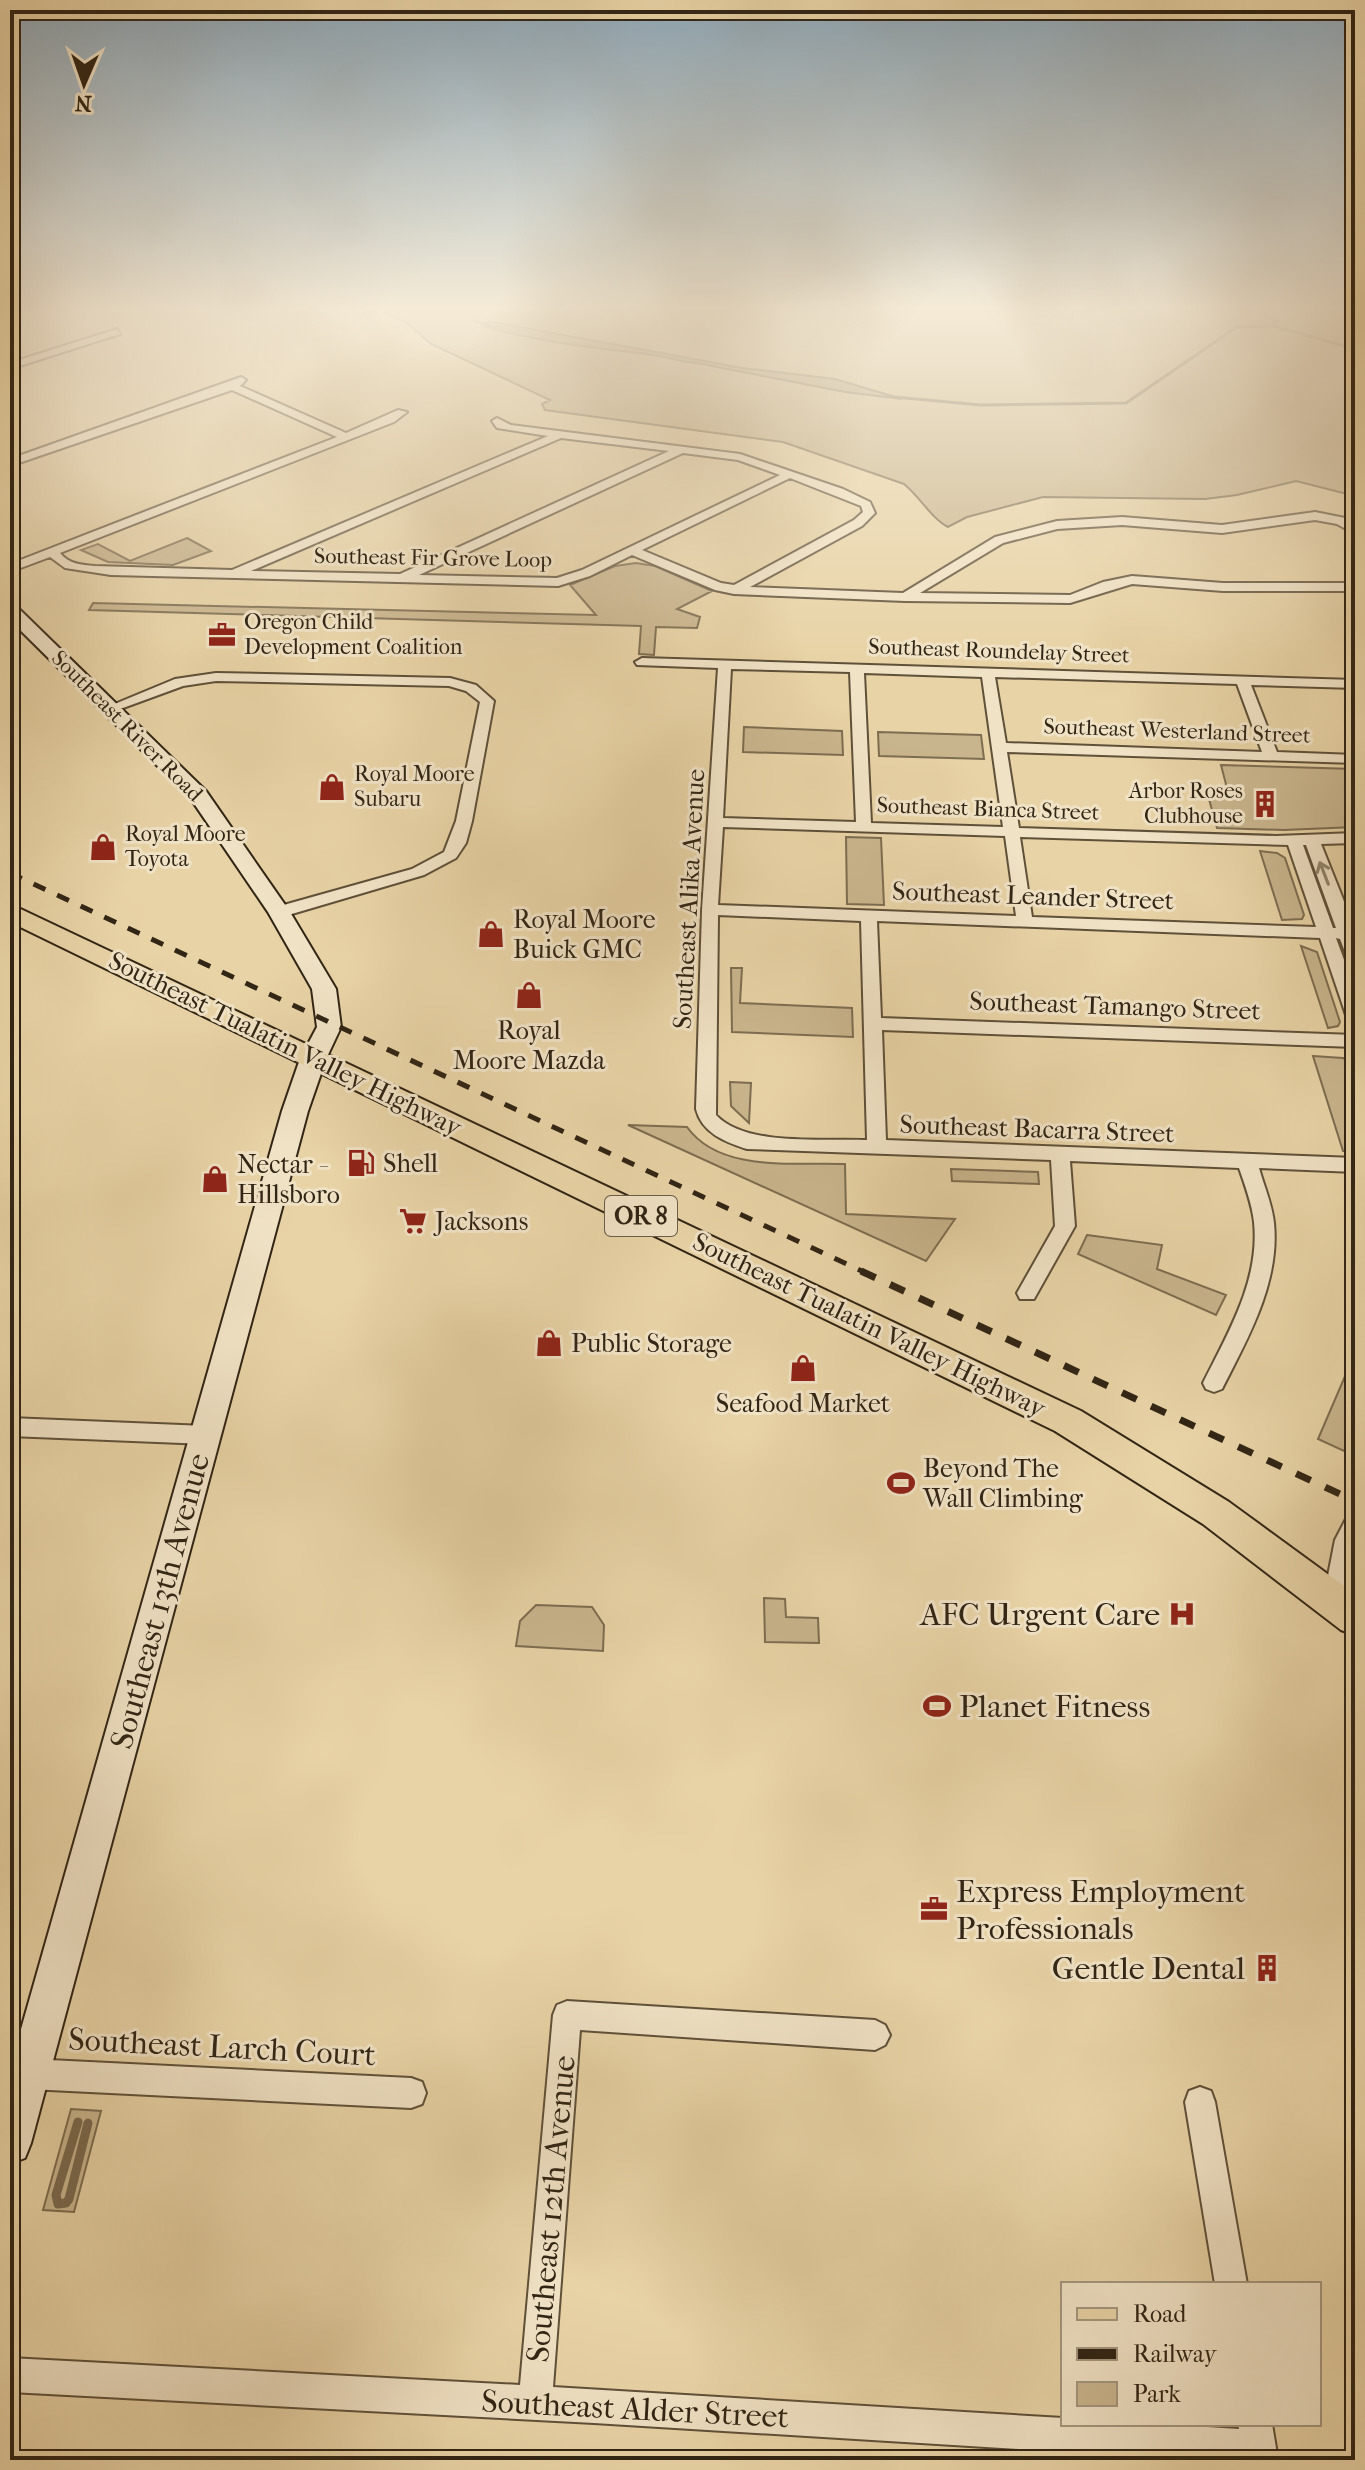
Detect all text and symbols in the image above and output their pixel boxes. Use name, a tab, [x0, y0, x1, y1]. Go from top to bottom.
north arrow	[44, 44, 124, 124]
text: N	[74, 90, 92, 116]
street label: Southeast Fir Grove Loop	[314, 543, 552, 573]
place label: Oregon Child Development Coalition	[244, 609, 463, 660]
office icon: Oregon Child Development Coalition	[207, 620, 237, 650]
street label: Southeast Roundelay Street	[868, 633, 1130, 669]
street label: Southeast River Road	[46, 645, 209, 808]
street label: Southeast Westerland Street	[1043, 713, 1311, 749]
place label: Royal Moore Subaru	[354, 761, 475, 812]
street label: Southeast Alika Avenue	[667, 768, 711, 1030]
shop icon: Royal Moore Subaru	[317, 772, 347, 802]
place label: Arbor Roses Clubhouse	[1128, 778, 1243, 829]
building icon: Arbor Roses Clubhouse	[1250, 789, 1280, 819]
street label: Southeast Bianca Street	[876, 792, 1100, 826]
place label: Royal Moore Toyota	[125, 821, 246, 872]
shop icon: Royal Moore Toyota	[88, 832, 118, 862]
one-way arrow	[1316, 861, 1330, 886]
street label: Southeast Leander Street	[892, 876, 1175, 916]
place label: Royal Moore Buick GMC	[513, 904, 656, 965]
shop icon: Royal Moore Buick GMC	[476, 919, 506, 949]
street label: Southeast Tualatin Valley Highway	[104, 945, 467, 1144]
shop icon: Royal Moore Mazda	[514, 980, 544, 1010]
street label: Southeast Tamango Street	[969, 985, 1262, 1027]
place label: Royal Moore Mazda	[453, 1015, 606, 1076]
street label: Southeast Bacarra Street	[899, 1109, 1176, 1149]
fuel station icon: Shell	[346, 1148, 376, 1178]
place label: Shell	[383, 1148, 438, 1179]
place label: Nectar - Hillsboro	[237, 1149, 340, 1210]
shop icon: Nectar - Hillsboro	[200, 1164, 230, 1194]
road number: OR 8	[605, 1196, 677, 1236]
supermarket icon: Jacksons	[398, 1206, 428, 1236]
place label: Jacksons	[433, 1206, 528, 1237]
street label: Southeast Tualatin Valley Highway	[688, 1226, 1051, 1425]
shop icon: Public Storage	[534, 1328, 564, 1358]
place label: Public Storage	[571, 1328, 732, 1359]
shop icon: Seafood Market	[788, 1353, 818, 1383]
place label: Seafood Market	[716, 1388, 891, 1419]
street label: Southeast 13th Avenue	[103, 1449, 217, 1753]
place label: Beyond The Wall Climbing	[922, 1453, 1084, 1514]
sports icon: Beyond The Wall Climbing	[886, 1468, 916, 1498]
place label: AFC Urgent Care	[918, 1596, 1160, 1633]
hospital icon: AFC Urgent Care	[1167, 1599, 1197, 1629]
place label: Planet Fitness	[959, 1688, 1150, 1725]
sports icon: Planet Fitness	[922, 1691, 952, 1721]
place label: Express Employment Professionals	[956, 1873, 1246, 1947]
office icon: Express Employment Professionals	[919, 1894, 949, 1924]
place label: Gentle Dental	[1052, 1950, 1245, 1987]
building icon: Gentle Dental	[1252, 1953, 1282, 1983]
street label: Southeast Larch Court	[67, 2020, 377, 2074]
street label: Southeast 12th Avenue	[519, 2054, 583, 2364]
legend	[1061, 2282, 1321, 2426]
text: Road	[1133, 2300, 1187, 2328]
text: Railway	[1133, 2340, 1218, 2368]
text: Park	[1133, 2380, 1181, 2408]
street label: Southeast Alder Street	[480, 2382, 790, 2436]

